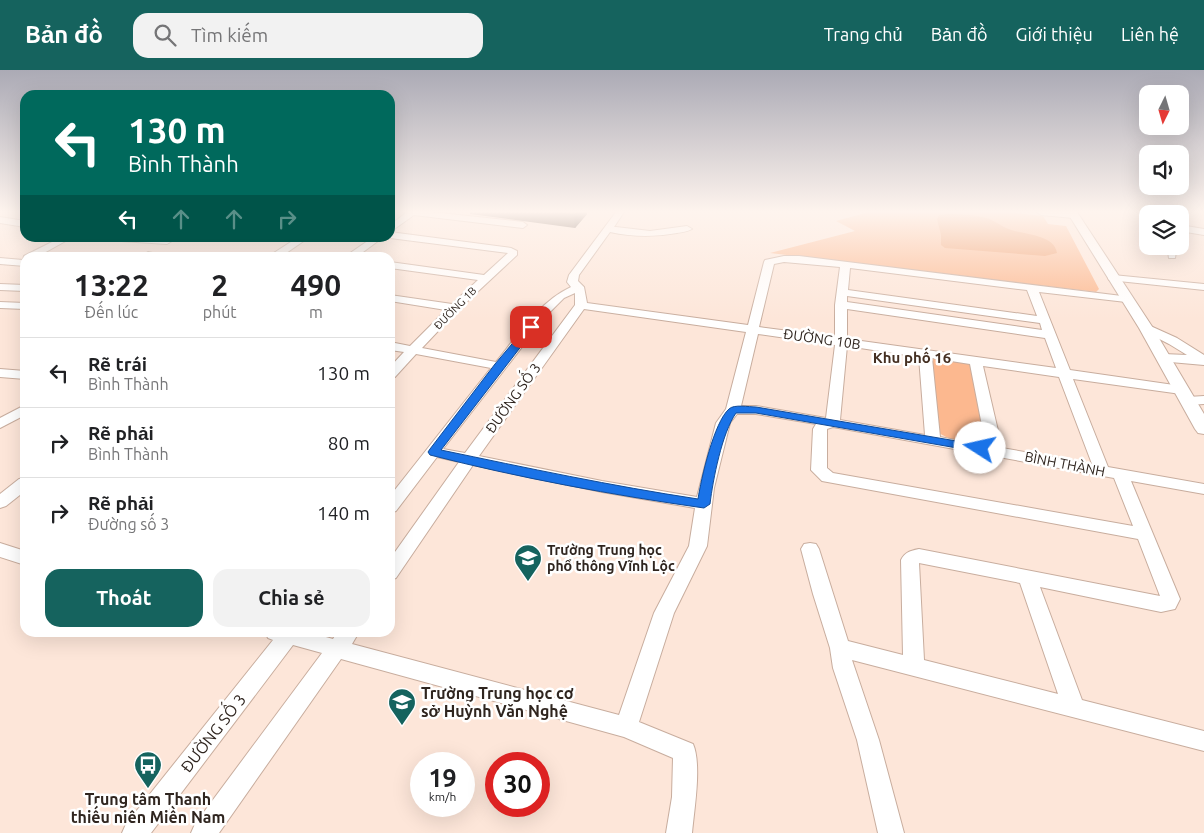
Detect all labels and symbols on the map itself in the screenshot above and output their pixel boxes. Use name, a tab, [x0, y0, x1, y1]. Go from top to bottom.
north arrow	[1139, 85, 1189, 135]
street label: ĐƯỜNG 1B	[431, 284, 479, 332]
pin	[510, 306, 552, 348]
street label: ĐƯỜNG 10B	[782, 324, 862, 352]
district label: Khu phố 16	[873, 347, 951, 366]
street label: ĐƯỜNG SỐ 3	[479, 357, 544, 436]
position arrow	[953, 421, 1005, 473]
street label: BÌNH THÀNH	[1023, 447, 1107, 480]
place label: Trường Trung học phổ thông Vĩnh Lộc	[547, 542, 675, 574]
school or university icon: Trường Trung học phổ thông Vĩnh Lộc	[513, 543, 543, 582]
place label: Trường Trung học cơ sở Huỳnh Văn Nghệ	[421, 684, 574, 720]
street label: ĐƯỜNG SỐ 3	[173, 687, 249, 776]
school or university icon: Trường Trung học cơ sở Huỳnh Văn Nghệ	[387, 687, 417, 726]
bus stop icon: Trung tâm Thanh thiếu niên Miền Nam	[133, 750, 163, 789]
speed limit sign: 30	[485, 752, 550, 817]
place label: Trung tâm Thanh thiếu niên Miền Nam	[71, 790, 225, 826]

